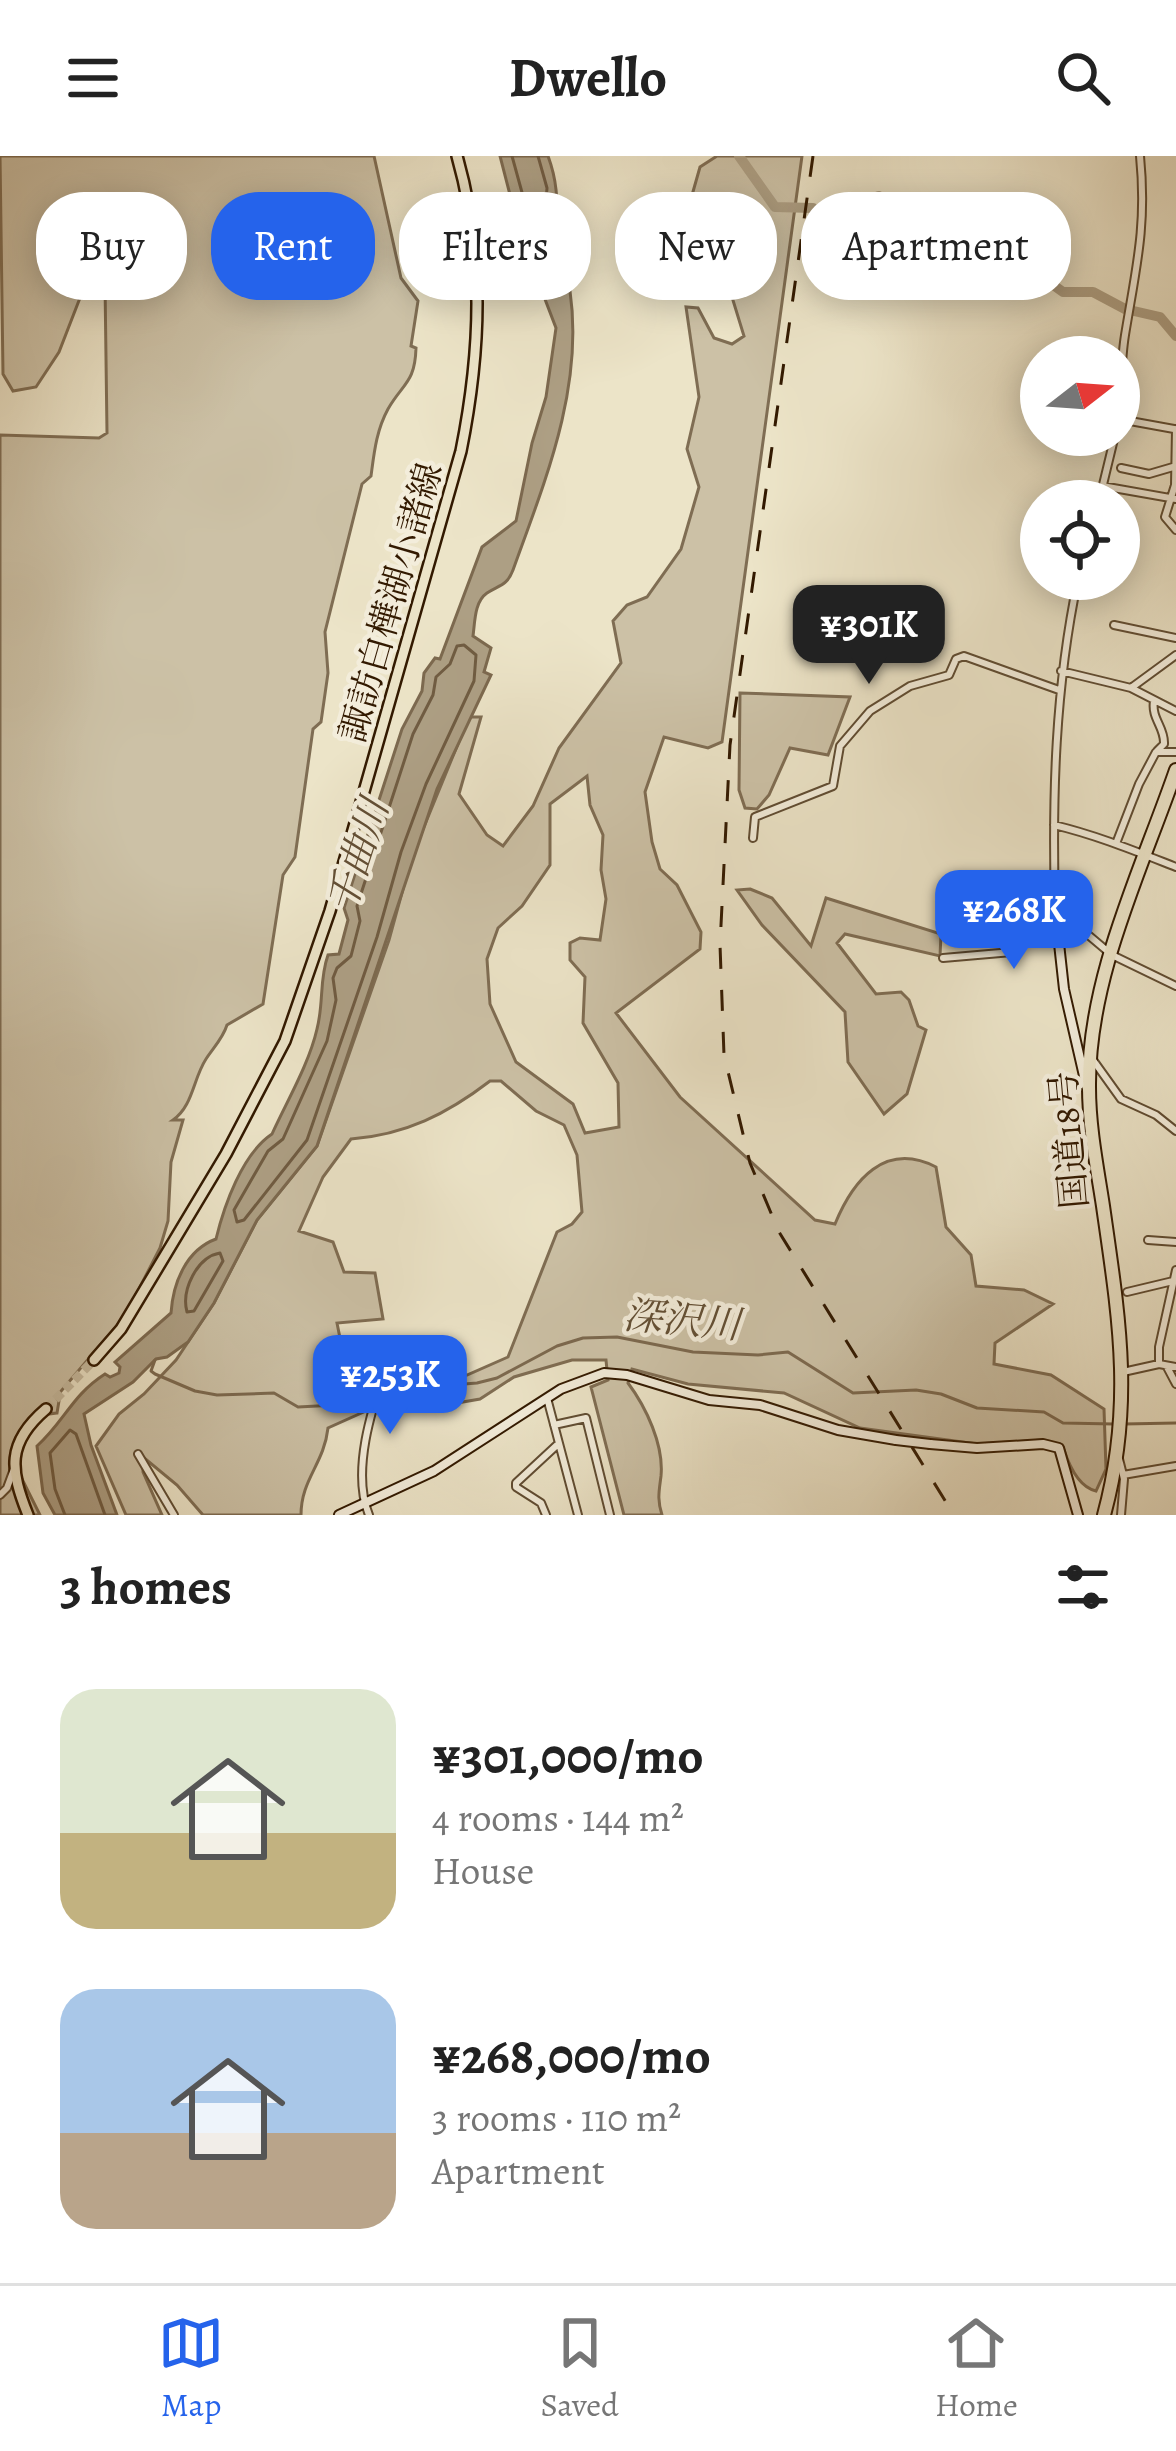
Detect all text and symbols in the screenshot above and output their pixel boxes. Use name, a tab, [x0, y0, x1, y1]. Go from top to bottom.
text: Dwello	[509, 41, 667, 115]
icon: menu	[60, 45, 126, 111]
icon: search	[1050, 45, 1116, 111]
chip: Buy	[36, 192, 187, 300]
chip: Rent	[211, 192, 375, 300]
chip: Filters	[399, 192, 591, 300]
chip: New	[615, 192, 777, 300]
chip: Apartment	[801, 192, 1071, 300]
north arrow	[1020, 336, 1140, 456]
map controls	[1020, 336, 1140, 600]
street label: 諏訪白樺湖小諸線	[327, 457, 454, 747]
button: locate	[1020, 480, 1140, 600]
pin: ¥301K	[785, 585, 953, 687]
text: ¥301K	[820, 597, 918, 650]
water label: 千曲川	[314, 789, 402, 920]
pin: ¥268K	[930, 870, 1098, 972]
text: ¥268K	[962, 882, 1066, 935]
street label: 国道18号	[1038, 1069, 1099, 1211]
water label: 深沢川	[621, 1288, 747, 1351]
pin: ¥253K	[306, 1335, 474, 1437]
text: ¥253K	[340, 1347, 440, 1400]
text: 3 homes	[60, 1552, 232, 1622]
icon: filters	[1050, 1554, 1116, 1620]
text: ¥301,000/mo	[432, 1721, 704, 1791]
icon: home	[156, 1737, 300, 1881]
text: 4 rooms · 144 m²	[432, 1791, 684, 1844]
text: House	[432, 1844, 534, 1897]
text: ¥268,000/mo	[432, 2021, 711, 2091]
icon: home	[156, 2037, 300, 2181]
text: 3 rooms · 110 m²	[432, 2091, 681, 2144]
text: Apartment	[432, 2144, 605, 2197]
tab: Map	[158, 2310, 224, 2427]
tab: Saved	[540, 2310, 619, 2427]
tab: Home	[935, 2310, 1018, 2427]

